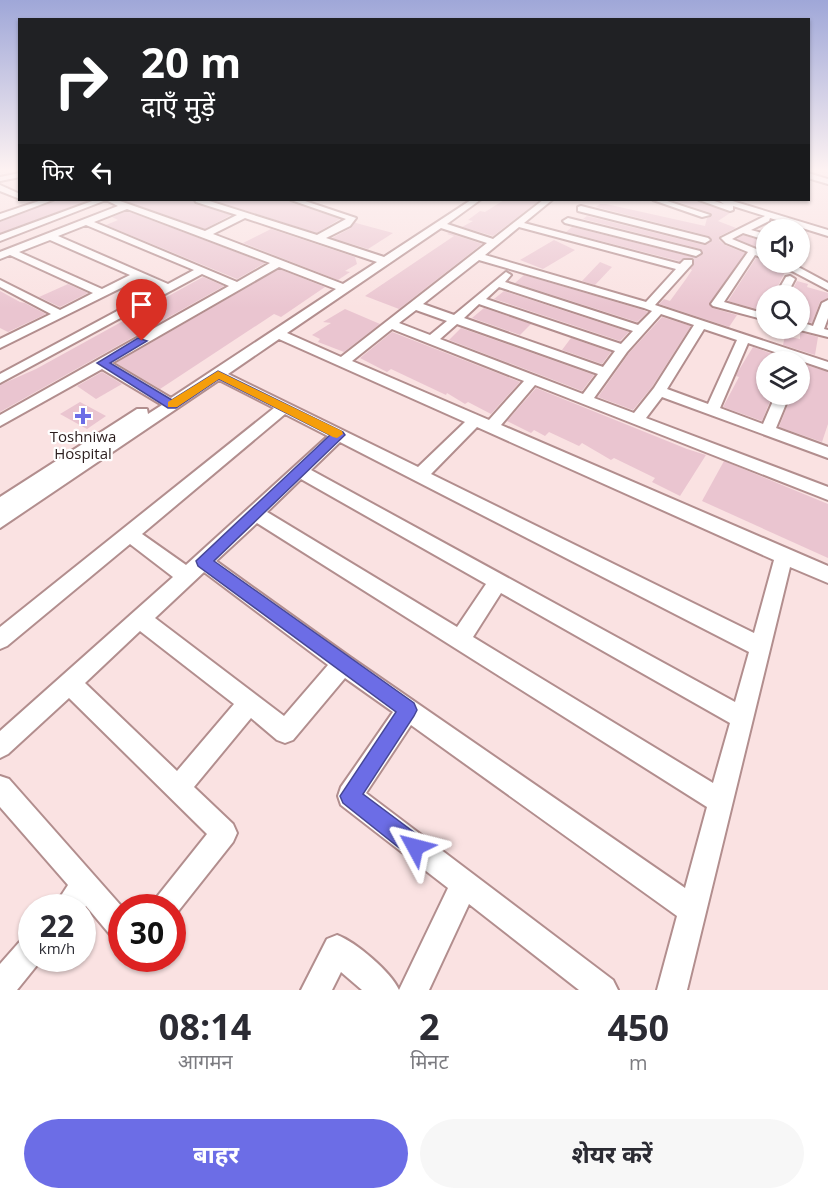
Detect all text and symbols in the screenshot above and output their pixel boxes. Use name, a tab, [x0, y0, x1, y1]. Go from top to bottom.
text: 20 m	[141, 33, 241, 90]
icon: right	[42, 42, 120, 120]
text: दाएँ मुड़ें	[141, 87, 215, 124]
text: फिर	[42, 156, 74, 186]
icon: left	[86, 156, 119, 189]
map controls	[756, 219, 810, 405]
button: sound	[756, 219, 810, 273]
pin	[116, 279, 167, 341]
button: search	[756, 285, 810, 339]
icon: arrive	[125, 288, 158, 321]
button: layers	[756, 351, 810, 405]
marker: Toshniwa Hospital	[74, 407, 92, 425]
place label: Toshniwa Hospital	[50, 426, 116, 463]
position arrow	[383, 815, 447, 879]
speed limit sign: 30	[108, 894, 186, 972]
text: 22	[40, 905, 74, 946]
text: km/h	[39, 938, 75, 958]
text: 08:14	[159, 1002, 251, 1051]
text: 2	[419, 1002, 440, 1051]
text: 450	[607, 1003, 669, 1052]
text: आगमन	[178, 1048, 233, 1075]
text: मिनट	[410, 1048, 449, 1075]
text: m	[629, 1049, 648, 1076]
button: बाहर	[24, 1119, 408, 1188]
button: शेयर करें	[420, 1119, 804, 1188]

